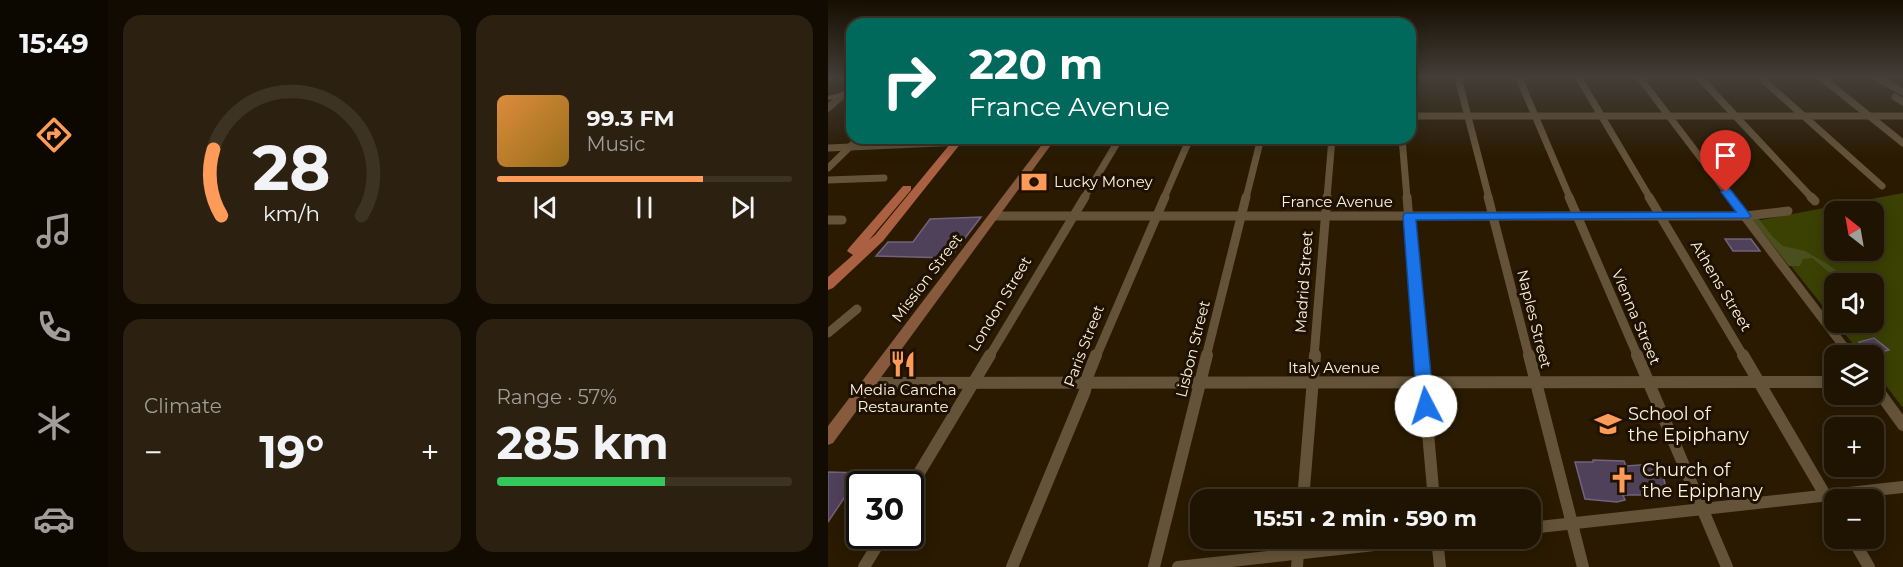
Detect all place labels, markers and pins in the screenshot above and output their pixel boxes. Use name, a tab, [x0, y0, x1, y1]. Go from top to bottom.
pin	[1700, 130, 1751, 192]
bank icon: Lucky Money	[1019, 167, 1049, 197]
place label: Lucky Money	[1054, 172, 1154, 191]
restaurant icon: Media Cancha Restaurante	[888, 349, 918, 379]
place label: Media Cancha Restaurante	[849, 380, 957, 416]
place label: School of the Epiphany	[1628, 403, 1749, 446]
school or university icon: School of the Epiphany	[1593, 409, 1623, 439]
place label: Church of the Epiphany	[1642, 459, 1763, 502]
church icon: Church of the Epiphany	[1607, 465, 1637, 495]

